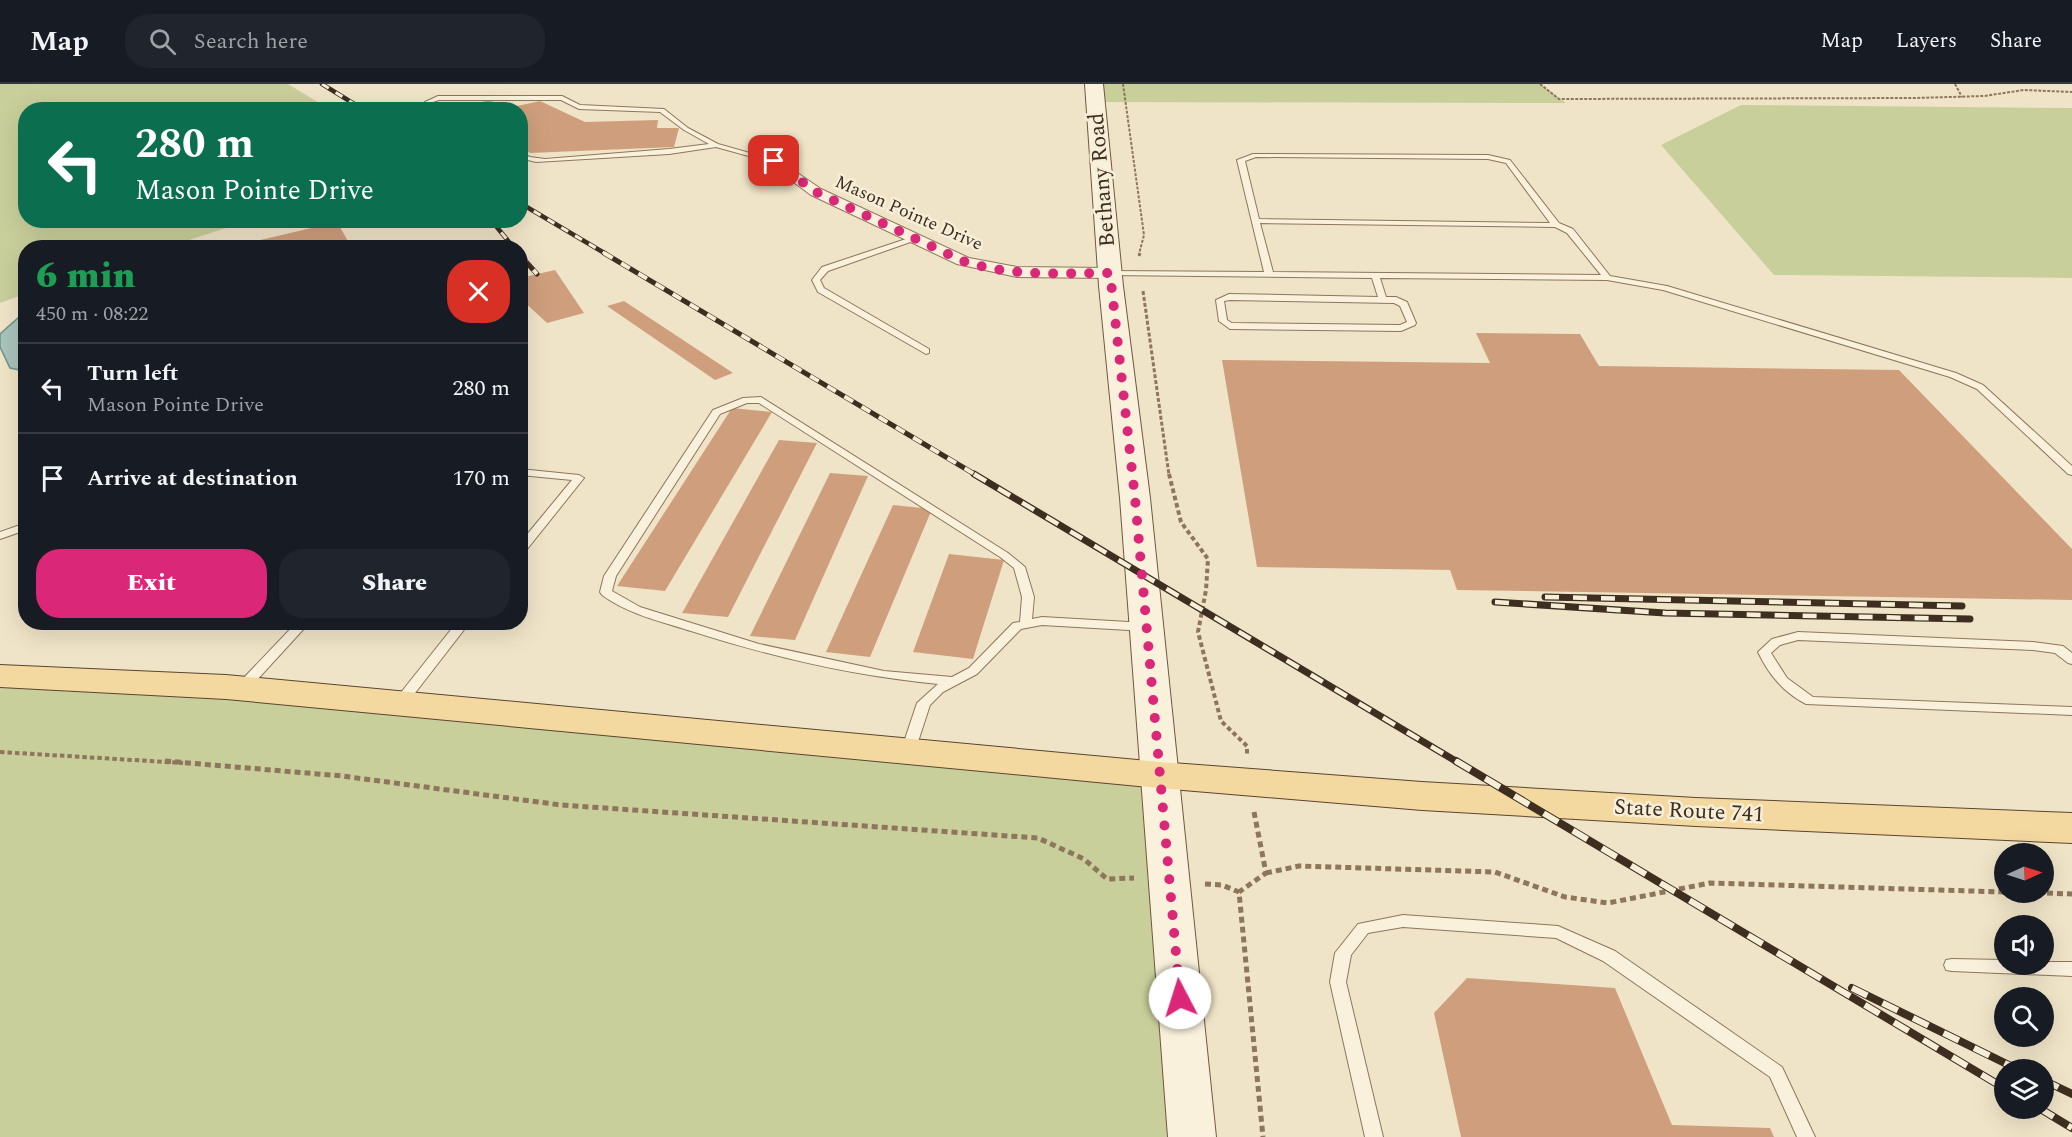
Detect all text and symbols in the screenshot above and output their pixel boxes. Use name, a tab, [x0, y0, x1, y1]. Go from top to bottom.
search box	[125, 14, 545, 68]
text: Map	[30, 20, 89, 63]
icon: search	[146, 25, 179, 58]
text: Search here	[194, 25, 308, 58]
text: Map	[1821, 25, 1863, 57]
text: Layers	[1896, 25, 1957, 57]
text: Share	[1990, 25, 2042, 57]
street label: Bethany Road	[1080, 111, 1124, 249]
text: 280 m	[135, 113, 254, 176]
icon: left	[36, 126, 114, 204]
pin	[748, 135, 799, 186]
icon: arrive	[757, 144, 790, 177]
street label: Mason Pointe Drive	[831, 168, 987, 258]
text: Mason Pointe Drive	[135, 170, 374, 212]
text: 6 min	[36, 249, 136, 304]
button: close	[447, 260, 510, 323]
text: 450 m · 08:22	[36, 299, 148, 329]
text: Turn left	[87, 357, 179, 390]
icon: left	[36, 372, 69, 405]
text: 280 m	[453, 372, 510, 405]
text: Mason Pointe Drive	[87, 390, 264, 420]
icon: arrive	[36, 462, 69, 495]
text: Arrive at destination	[87, 462, 298, 495]
text: 170 m	[453, 462, 510, 495]
button: Exit	[36, 549, 267, 618]
button: Share	[279, 549, 510, 618]
street label: State Route 741	[1613, 791, 1765, 831]
north arrow	[1994, 843, 2054, 903]
map controls	[1994, 843, 2054, 1119]
button: sound	[1994, 915, 2054, 975]
position arrow	[1148, 966, 1212, 1030]
button: search	[1994, 987, 2054, 1047]
button: layers	[1994, 1059, 2054, 1119]

